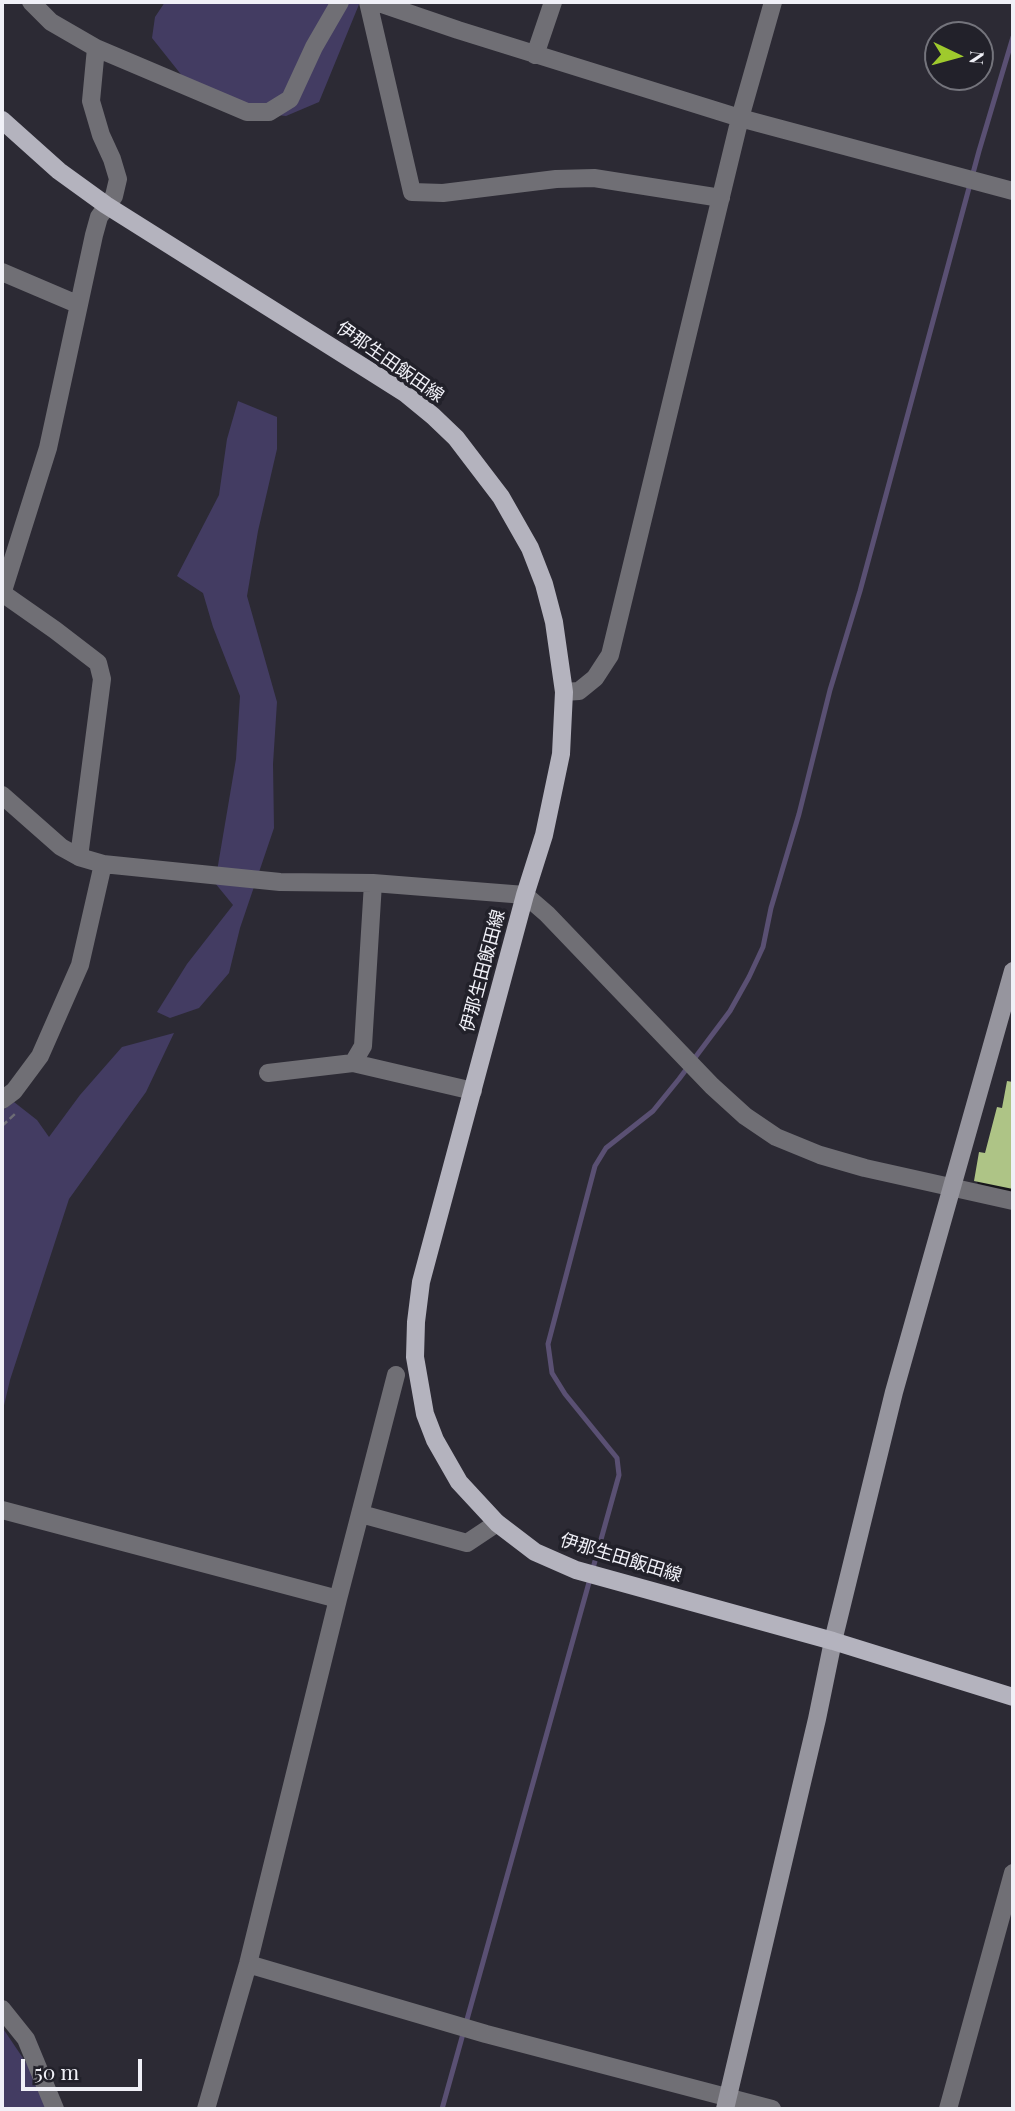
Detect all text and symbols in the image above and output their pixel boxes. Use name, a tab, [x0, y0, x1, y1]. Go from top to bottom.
north arrow	[924, 21, 994, 91]
text: N	[964, 50, 991, 66]
street label: 伊那生田飯田線	[332, 317, 448, 407]
street label: 伊那生田飯田線	[456, 907, 510, 1035]
street label: 伊那生田飯田線	[558, 1529, 684, 1587]
scale bar	[24, 2044, 145, 2088]
text: 50 m	[34, 2057, 79, 2085]

